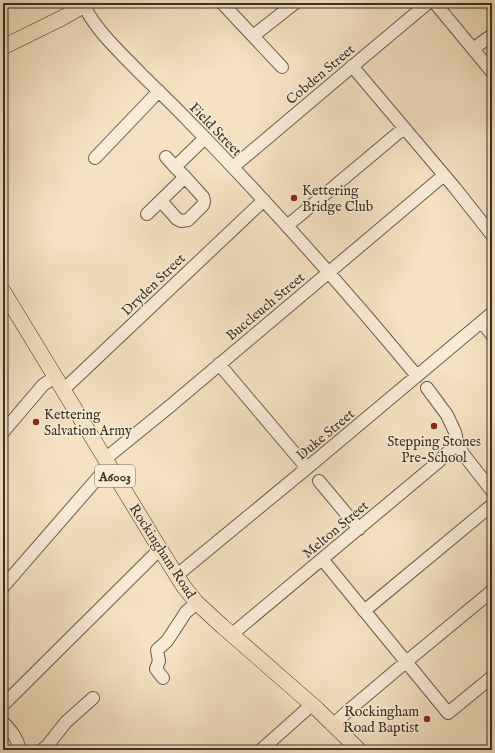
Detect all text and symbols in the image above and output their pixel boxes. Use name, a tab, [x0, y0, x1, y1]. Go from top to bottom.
street label: Cobden Street	[283, 41, 359, 109]
street label: Field Street	[185, 99, 246, 161]
place label: Kettering Bridge Club	[302, 182, 373, 216]
marker: Kettering Bridge Club	[289, 193, 299, 203]
street label: Dryden Street	[118, 250, 190, 320]
street label: Buccleuch Street	[223, 268, 309, 345]
street label: Duke Street	[293, 405, 358, 464]
place label: Kettering Salvation Army	[44, 406, 132, 440]
marker: Kettering Salvation Army	[31, 417, 41, 427]
marker: Stepping Stones Pre-School	[429, 421, 439, 431]
place label: Stepping Stones Pre-School	[387, 433, 481, 467]
road number: A6003	[95, 465, 135, 487]
street label: Melton Street	[299, 497, 373, 563]
street label: Rockingham Road	[125, 501, 200, 603]
place label: Rockingham Road Baptist	[343, 703, 419, 737]
marker: Rockingham Road Baptist	[422, 714, 432, 724]

